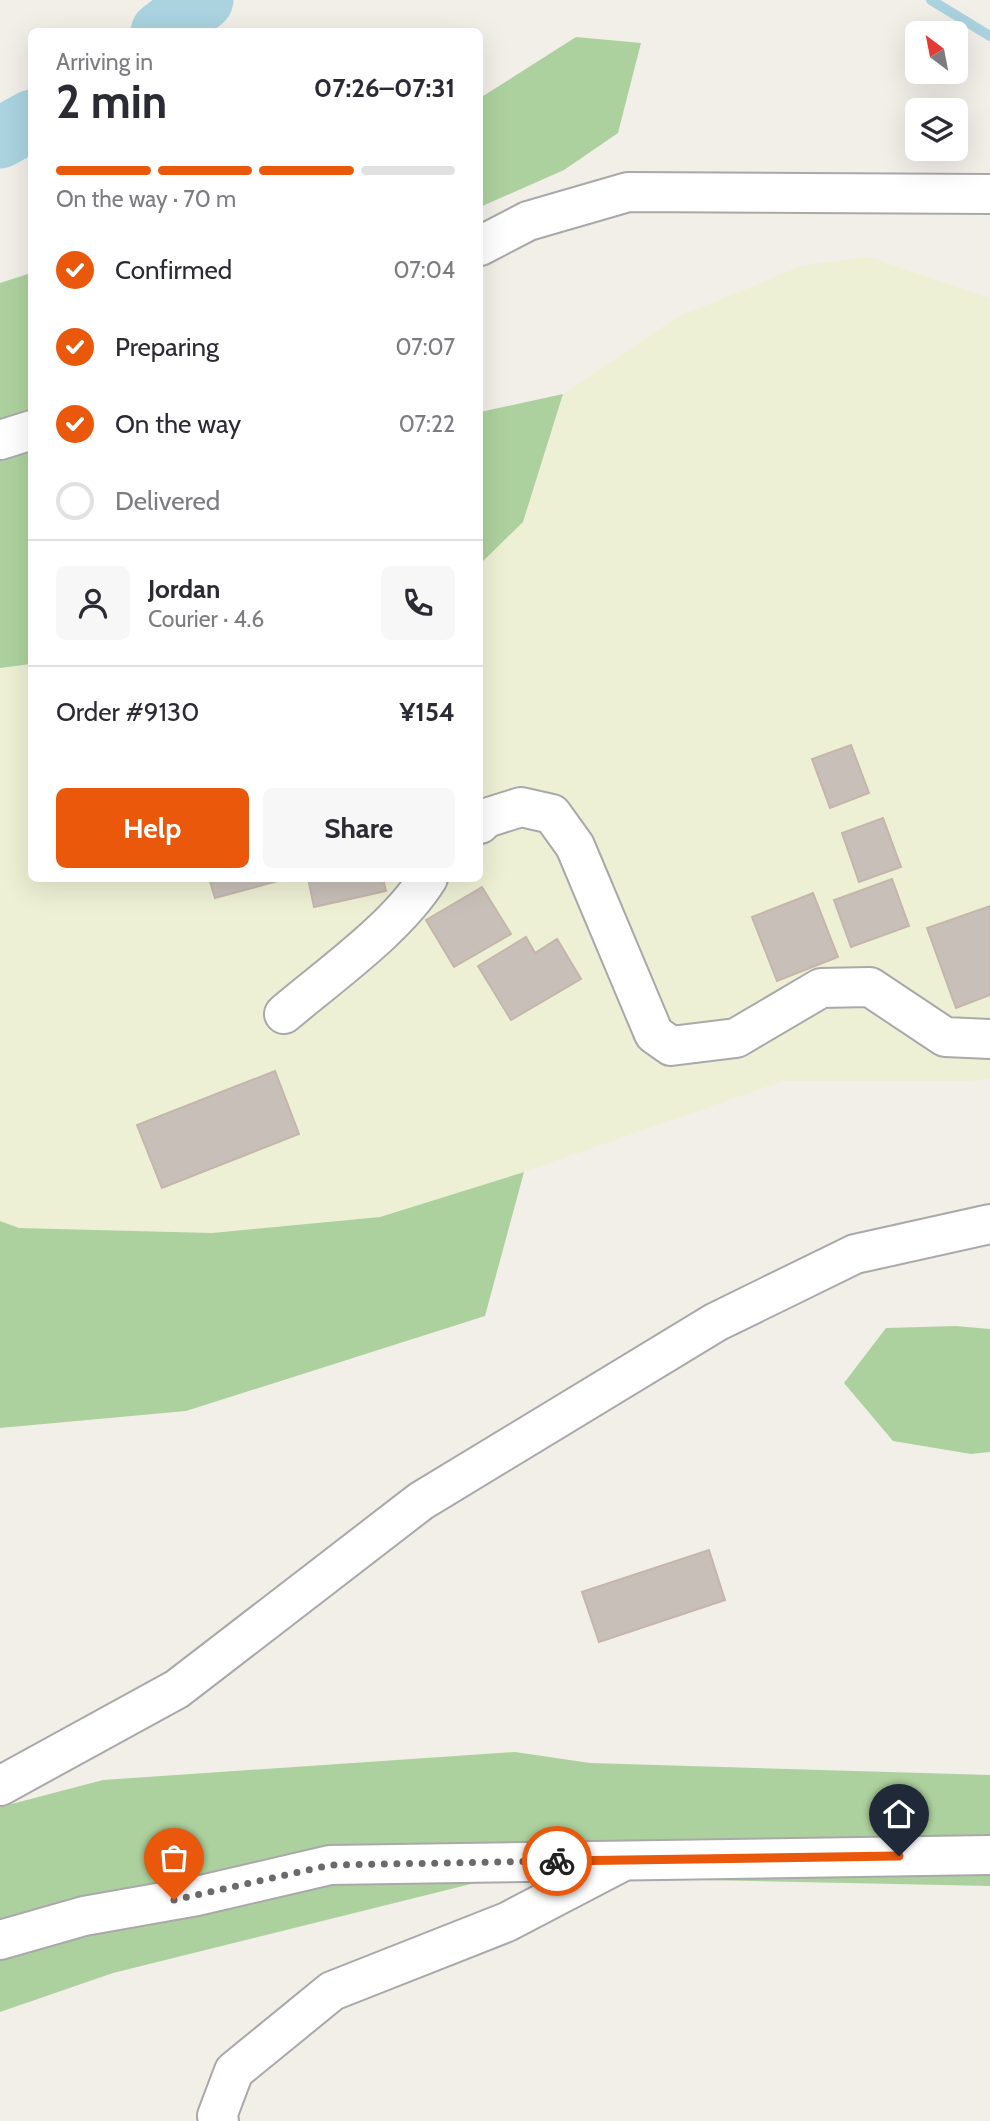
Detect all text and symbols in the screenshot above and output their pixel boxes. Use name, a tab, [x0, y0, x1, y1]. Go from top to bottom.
north arrow	[905, 21, 968, 84]
map controls	[905, 21, 968, 161]
text: Arriving in	[56, 48, 153, 76]
text: 07:26–07:31	[314, 72, 455, 104]
text: 2 min	[56, 74, 167, 130]
button: layers	[905, 98, 968, 161]
text: On the way · 70 m	[56, 185, 236, 213]
icon: check	[56, 251, 94, 289]
text: Confirmed	[115, 254, 232, 286]
text: 07:04	[393, 256, 455, 284]
icon: check	[56, 328, 94, 366]
text: Preparing	[115, 331, 219, 363]
text: 07:07	[395, 333, 455, 361]
icon: check	[56, 405, 94, 443]
text: On the way	[115, 408, 241, 440]
text: 07:22	[399, 410, 455, 438]
text: Delivered	[115, 485, 220, 517]
button: person	[56, 566, 130, 640]
button: phone	[381, 566, 455, 640]
text: Jordan	[148, 573, 220, 605]
text: Courier · 4.6	[148, 605, 264, 633]
text: Order #9130	[56, 696, 199, 728]
text: ¥154	[400, 696, 455, 728]
button: Help	[56, 788, 249, 868]
button: Share	[263, 788, 455, 868]
pin	[869, 1784, 929, 1856]
icon: home	[880, 1795, 918, 1833]
courier	[522, 1826, 592, 1896]
pin	[144, 1828, 204, 1900]
icon: bag	[155, 1839, 193, 1877]
icon: bike	[538, 1842, 576, 1880]

